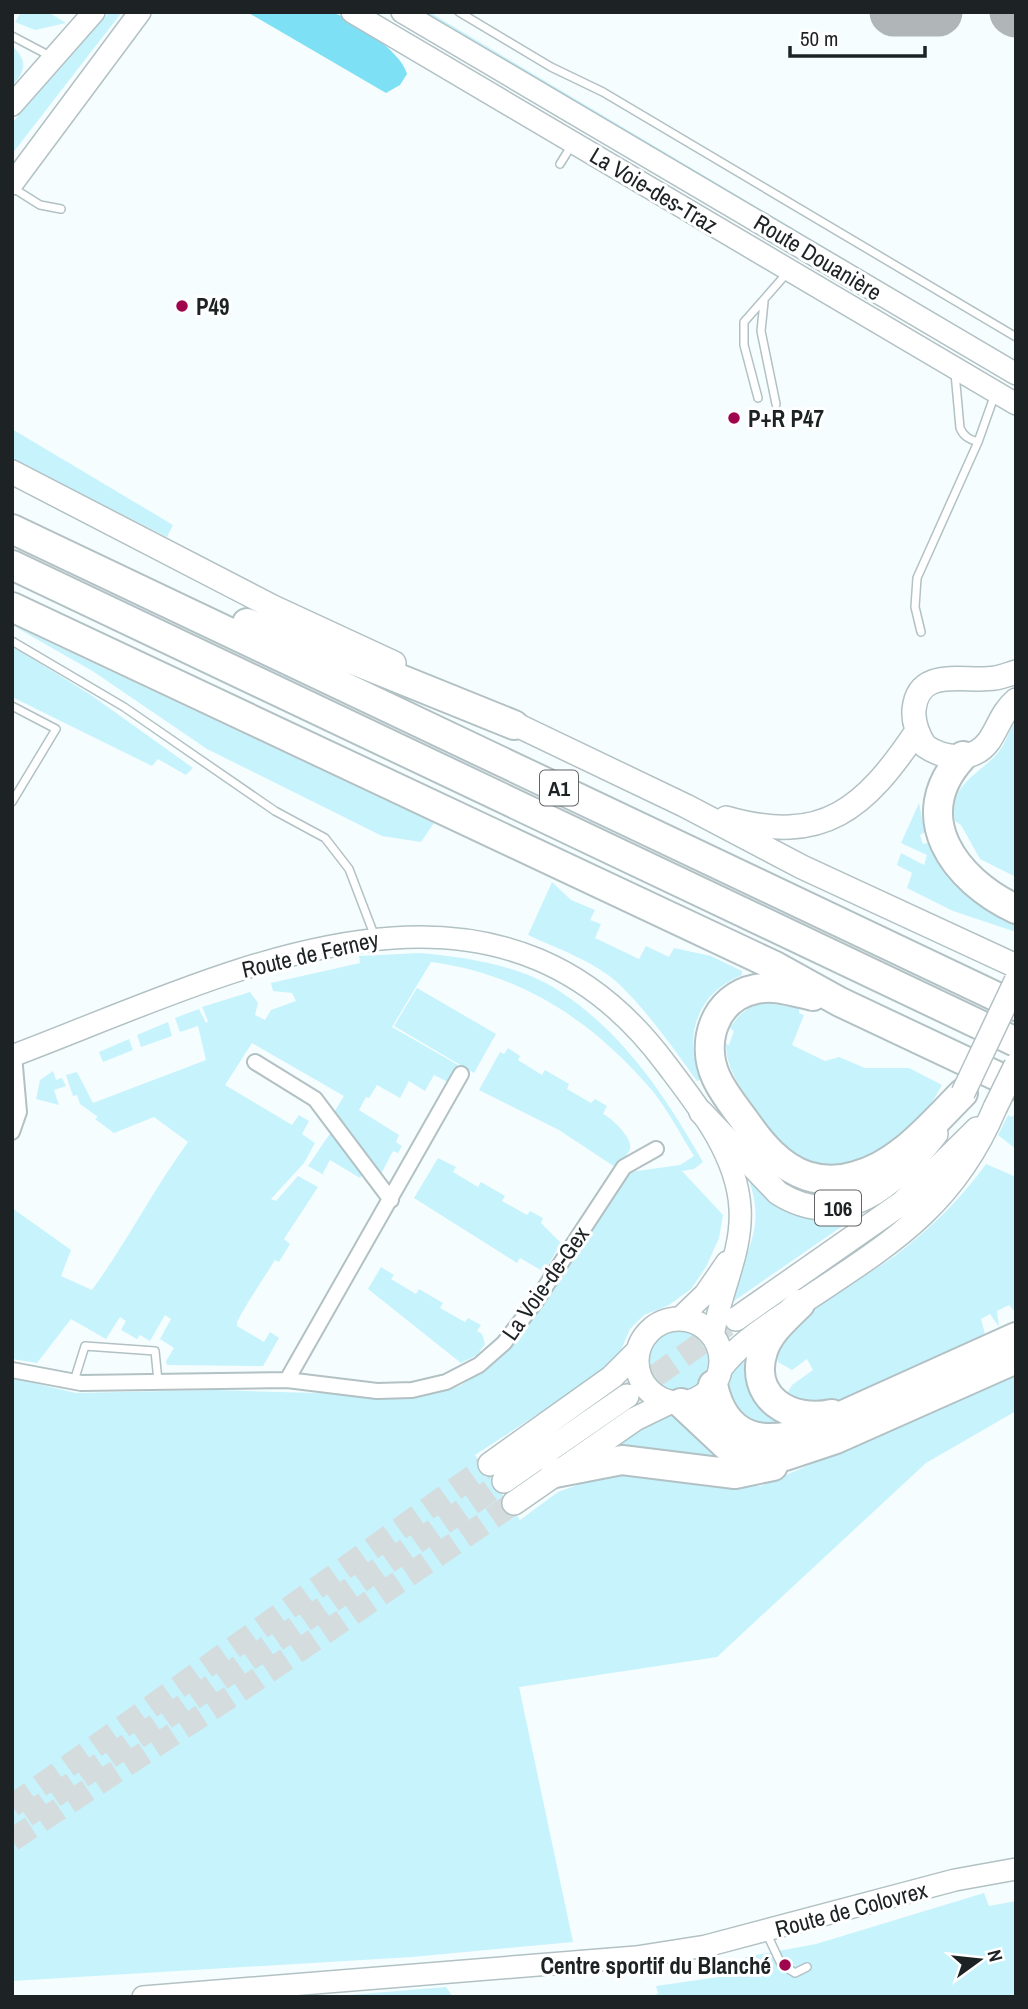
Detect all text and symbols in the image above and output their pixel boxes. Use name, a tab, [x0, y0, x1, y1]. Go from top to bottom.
scale bar	[790, 14, 925, 58]
text: 50 m	[800, 24, 838, 53]
street label: La Voie-des-Traz	[584, 140, 724, 240]
street label: Route Douanière	[748, 207, 888, 307]
place label: P49	[196, 291, 230, 322]
marker: P49	[174, 298, 190, 314]
place label: P+R P47	[748, 403, 824, 434]
marker: P+R P47	[726, 410, 742, 426]
road number: A1	[540, 770, 578, 806]
street label: Route de Ferney	[239, 923, 382, 985]
road number: 106	[815, 1190, 861, 1226]
street label: La Voie-de-Gex	[494, 1220, 596, 1346]
street label: Route de Colovrex	[772, 1874, 931, 1944]
north arrow	[944, 1925, 1014, 1995]
text: N	[981, 1947, 1009, 1964]
place label: Centre sportif du Blanché	[540, 1950, 771, 1981]
marker: Centre sportif du Blanché	[777, 1957, 793, 1973]

